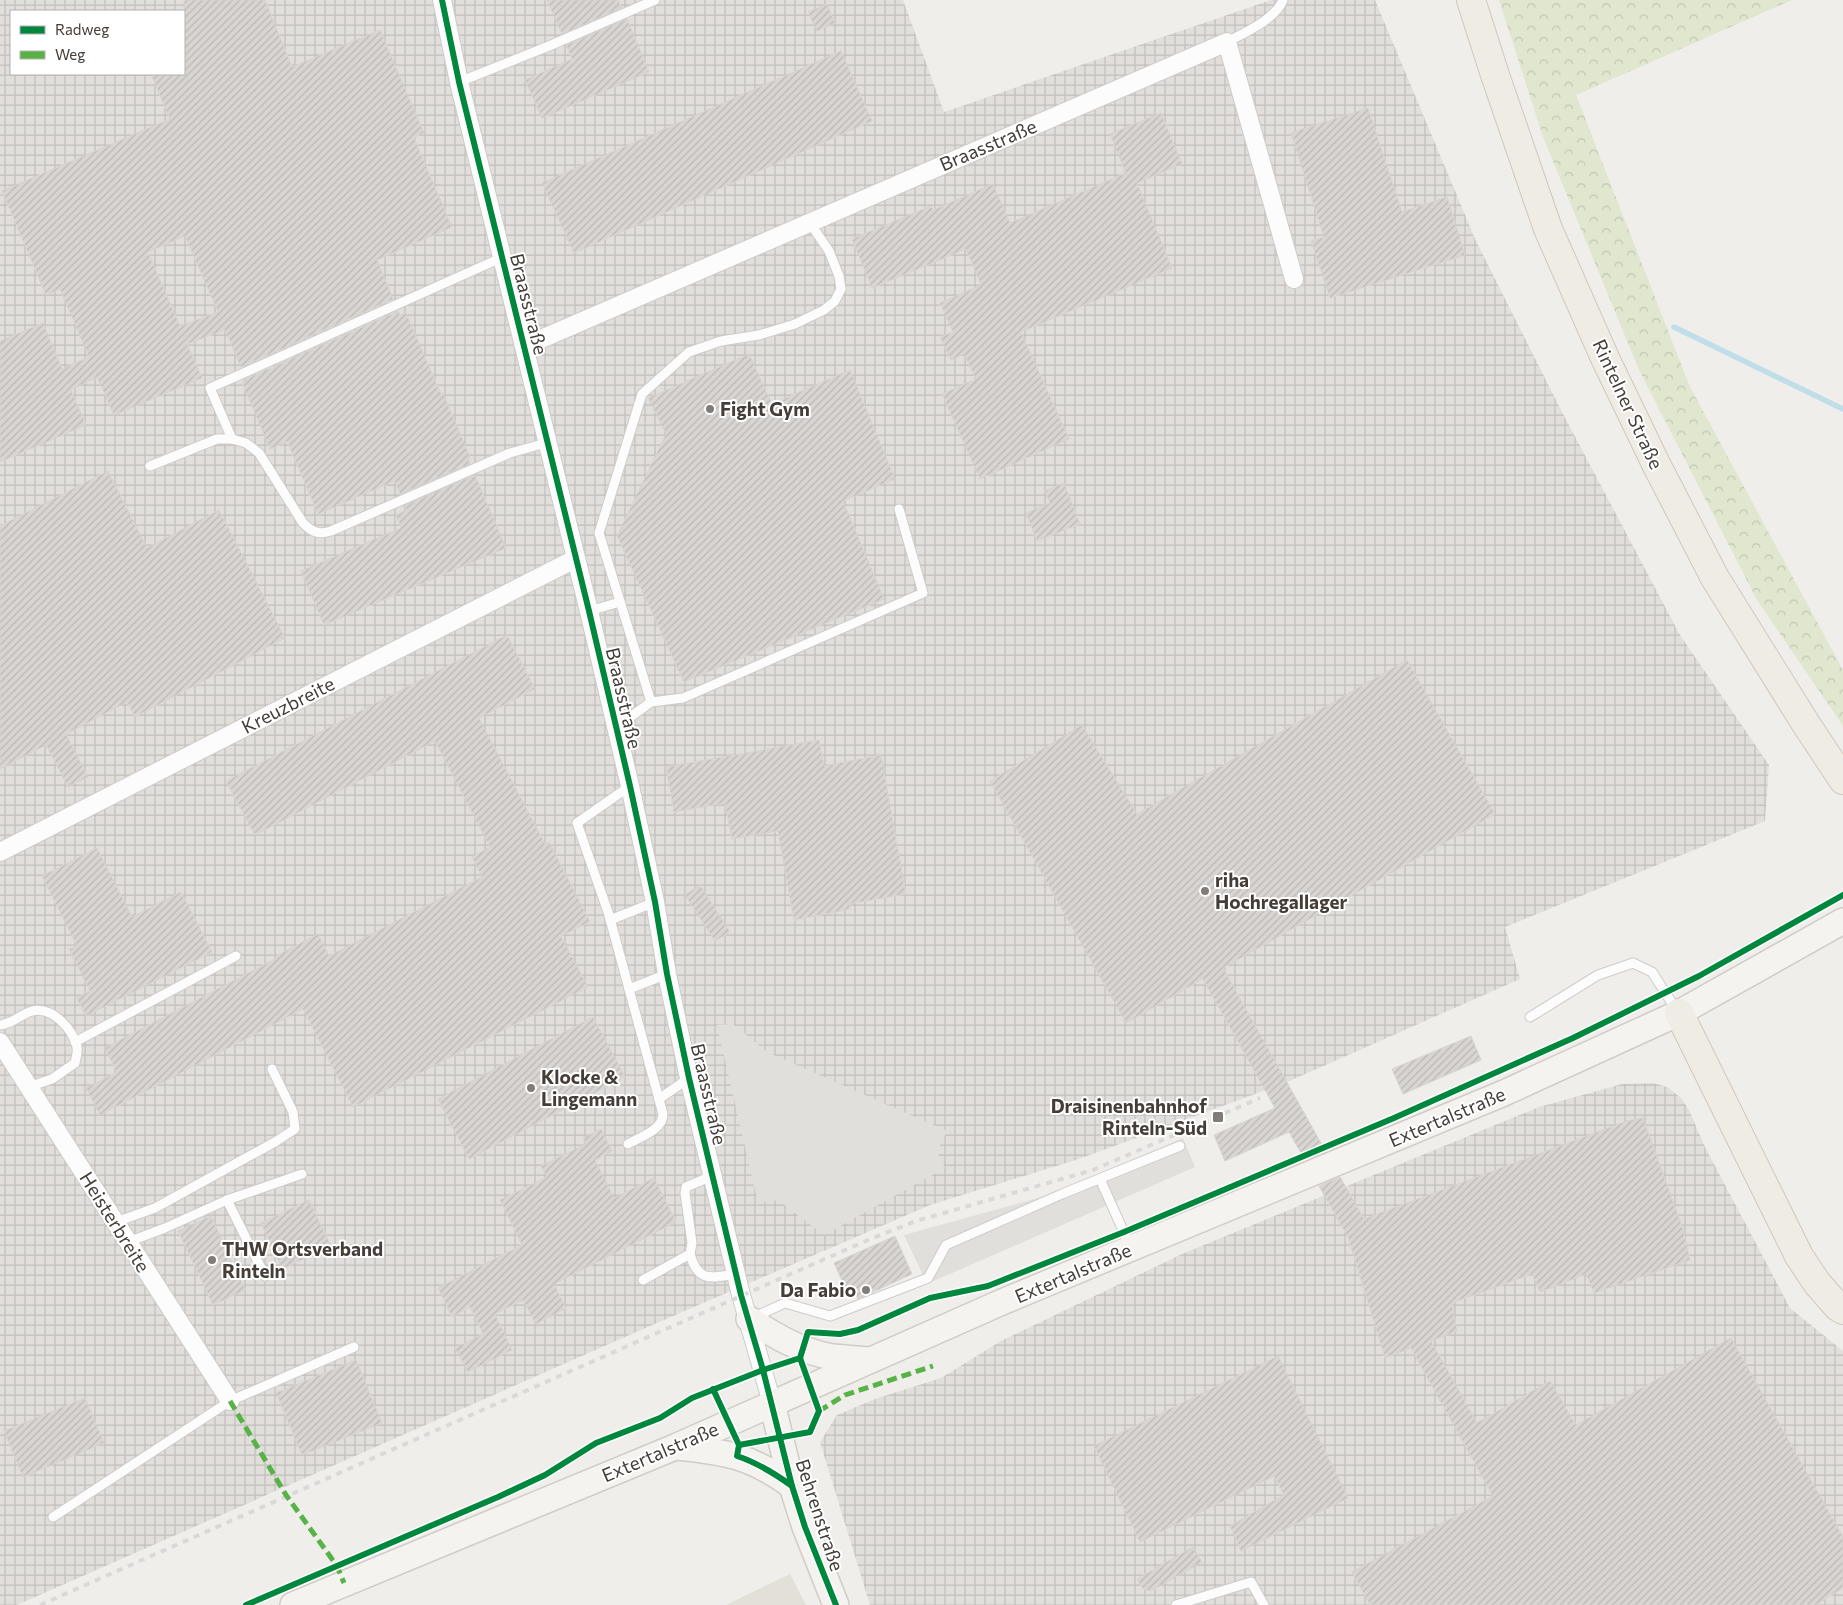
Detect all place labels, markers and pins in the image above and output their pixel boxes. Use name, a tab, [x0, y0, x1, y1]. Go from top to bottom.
place label: Fight Gym	[720, 397, 810, 420]
marker: Fight Gym	[704, 403, 716, 415]
place label: riha Hochregallager	[1215, 868, 1347, 913]
marker: riha Hochregallager	[1199, 885, 1211, 897]
place label: Klocke & Lingemann	[541, 1065, 637, 1110]
marker: Klocke & Lingemann	[525, 1082, 537, 1094]
place label: Draisinenbahnhof Rinteln-Süd	[1051, 1094, 1207, 1139]
marker: Draisinenbahnhof Rinteln-Süd	[1211, 1110, 1225, 1124]
place label: THW Ortsverband Rinteln	[222, 1237, 383, 1282]
marker: THW Ortsverband Rinteln	[206, 1254, 218, 1266]
place label: Da Fabio	[780, 1278, 856, 1301]
marker: Da Fabio	[860, 1284, 872, 1296]

